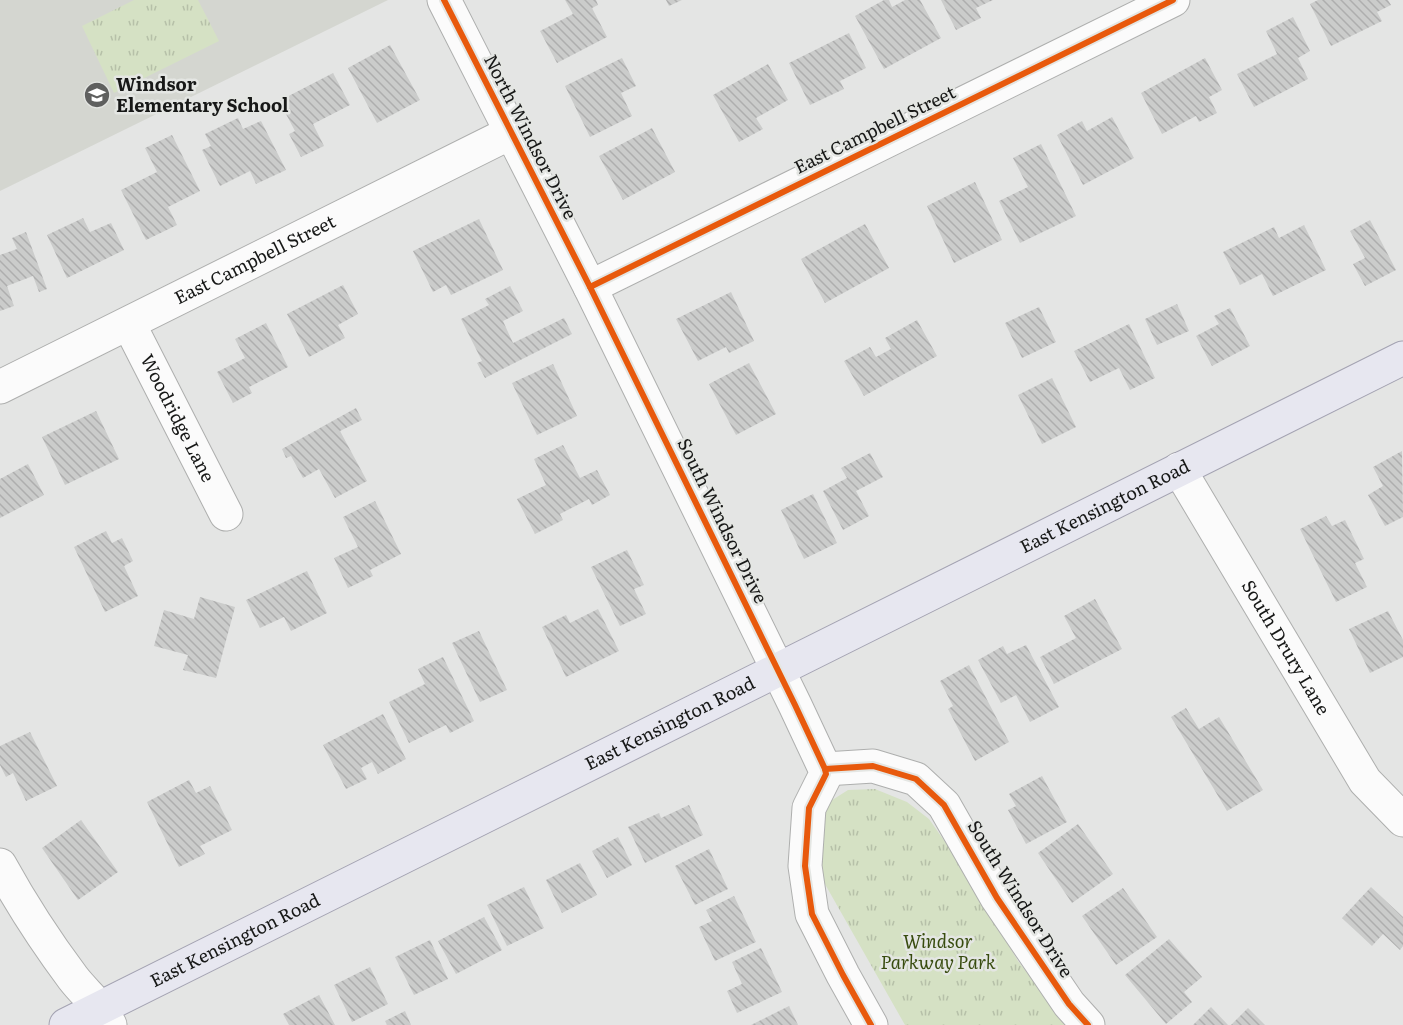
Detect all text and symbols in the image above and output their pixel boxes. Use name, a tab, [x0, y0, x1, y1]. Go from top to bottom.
street label: North Windsor Drive	[478, 49, 585, 223]
place label: Windsor Elementary School	[116, 70, 289, 118]
street label: East Campbell Street	[789, 77, 960, 180]
school or university icon: Windsor Elementary School	[82, 80, 112, 110]
street label: East Campbell Street	[169, 207, 340, 310]
street label: Woodridge Lane	[135, 349, 222, 486]
street label: South Windsor Drive	[672, 433, 775, 608]
street label: East Kensington Road	[1015, 452, 1194, 559]
street label: South Drury Lane	[1236, 574, 1338, 720]
street label: East Kensington Road	[580, 669, 759, 776]
street label: South Windsor Drive	[962, 814, 1081, 982]
street label: East Kensington Road	[145, 885, 324, 993]
park label: Windsor Parkway Park	[880, 927, 996, 975]

